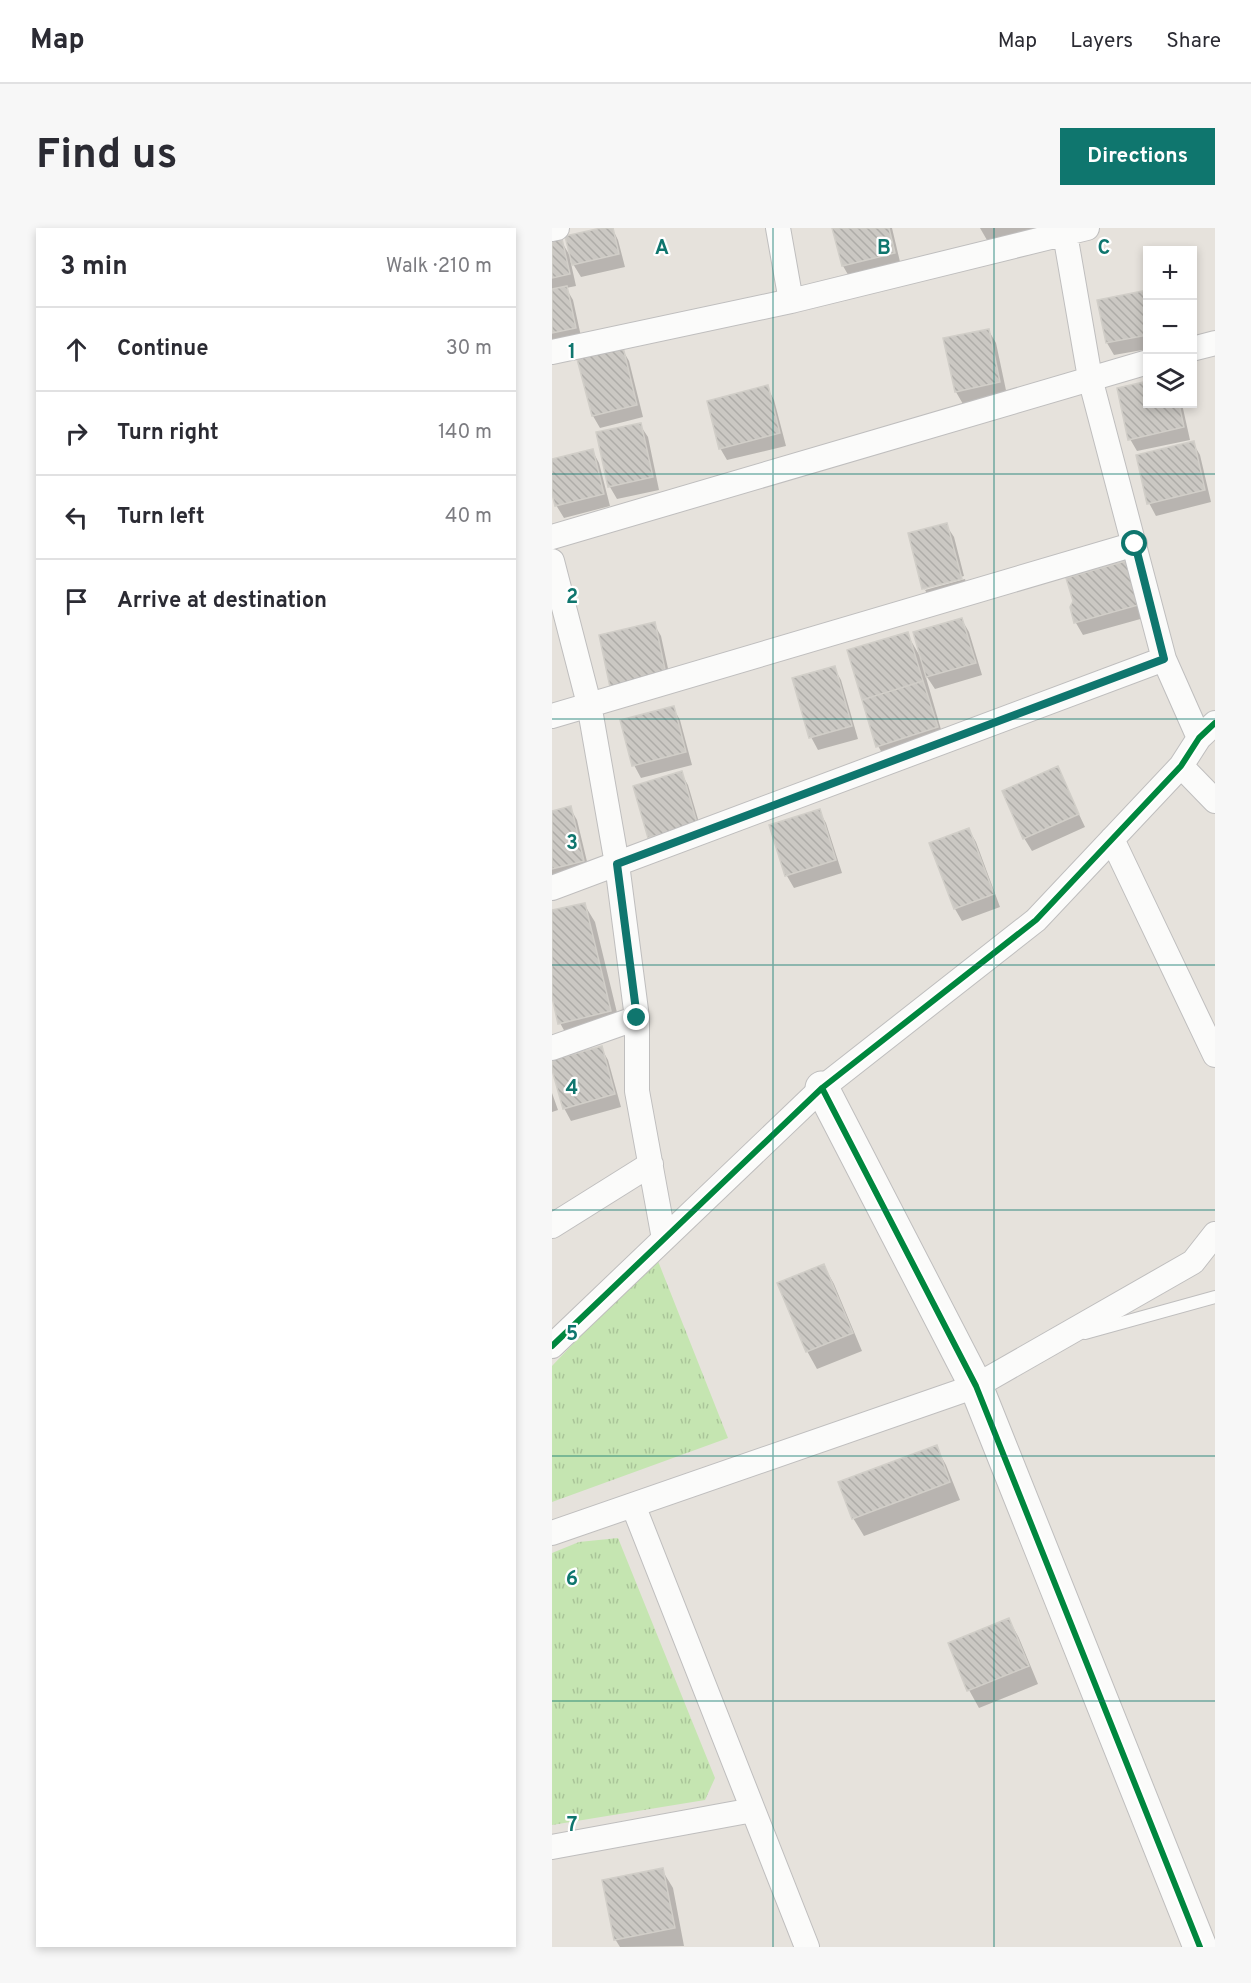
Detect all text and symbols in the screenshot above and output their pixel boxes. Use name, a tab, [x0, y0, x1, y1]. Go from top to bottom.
text: Map	[30, 23, 85, 59]
text: Map	[998, 28, 1037, 55]
text: Layers	[1070, 28, 1133, 55]
text: Share	[1166, 28, 1221, 55]
button: Directions	[1060, 128, 1215, 185]
text: Find us	[36, 130, 177, 183]
text: A	[655, 236, 669, 262]
text: B	[877, 236, 891, 262]
text: C	[1098, 236, 1110, 262]
map controls	[1143, 246, 1197, 408]
button: +	[1143, 246, 1197, 300]
text: 3 min	[60, 251, 128, 284]
text: Walk · 210 m	[386, 254, 492, 280]
button: −	[1143, 300, 1197, 354]
icon: ahead	[60, 333, 93, 366]
text: Continue	[117, 336, 208, 363]
text: 30 m	[446, 336, 492, 362]
text: 1	[568, 340, 576, 366]
button: layers	[1143, 354, 1197, 408]
icon: right	[60, 417, 93, 450]
text: Turn right	[117, 420, 219, 447]
text: 140 m	[438, 420, 492, 446]
icon: left	[60, 501, 93, 534]
text: Turn left	[117, 504, 205, 531]
text: 40 m	[445, 504, 492, 530]
route start	[1121, 530, 1147, 556]
icon: arrive	[60, 585, 93, 618]
text: 2	[566, 585, 578, 611]
text: Arrive at destination	[117, 588, 327, 615]
text: 3	[566, 831, 578, 857]
route end	[623, 1004, 649, 1030]
text: 4	[566, 1076, 578, 1102]
text: 5	[566, 1322, 578, 1348]
text: 6	[566, 1567, 578, 1593]
text: 7	[567, 1813, 577, 1839]

